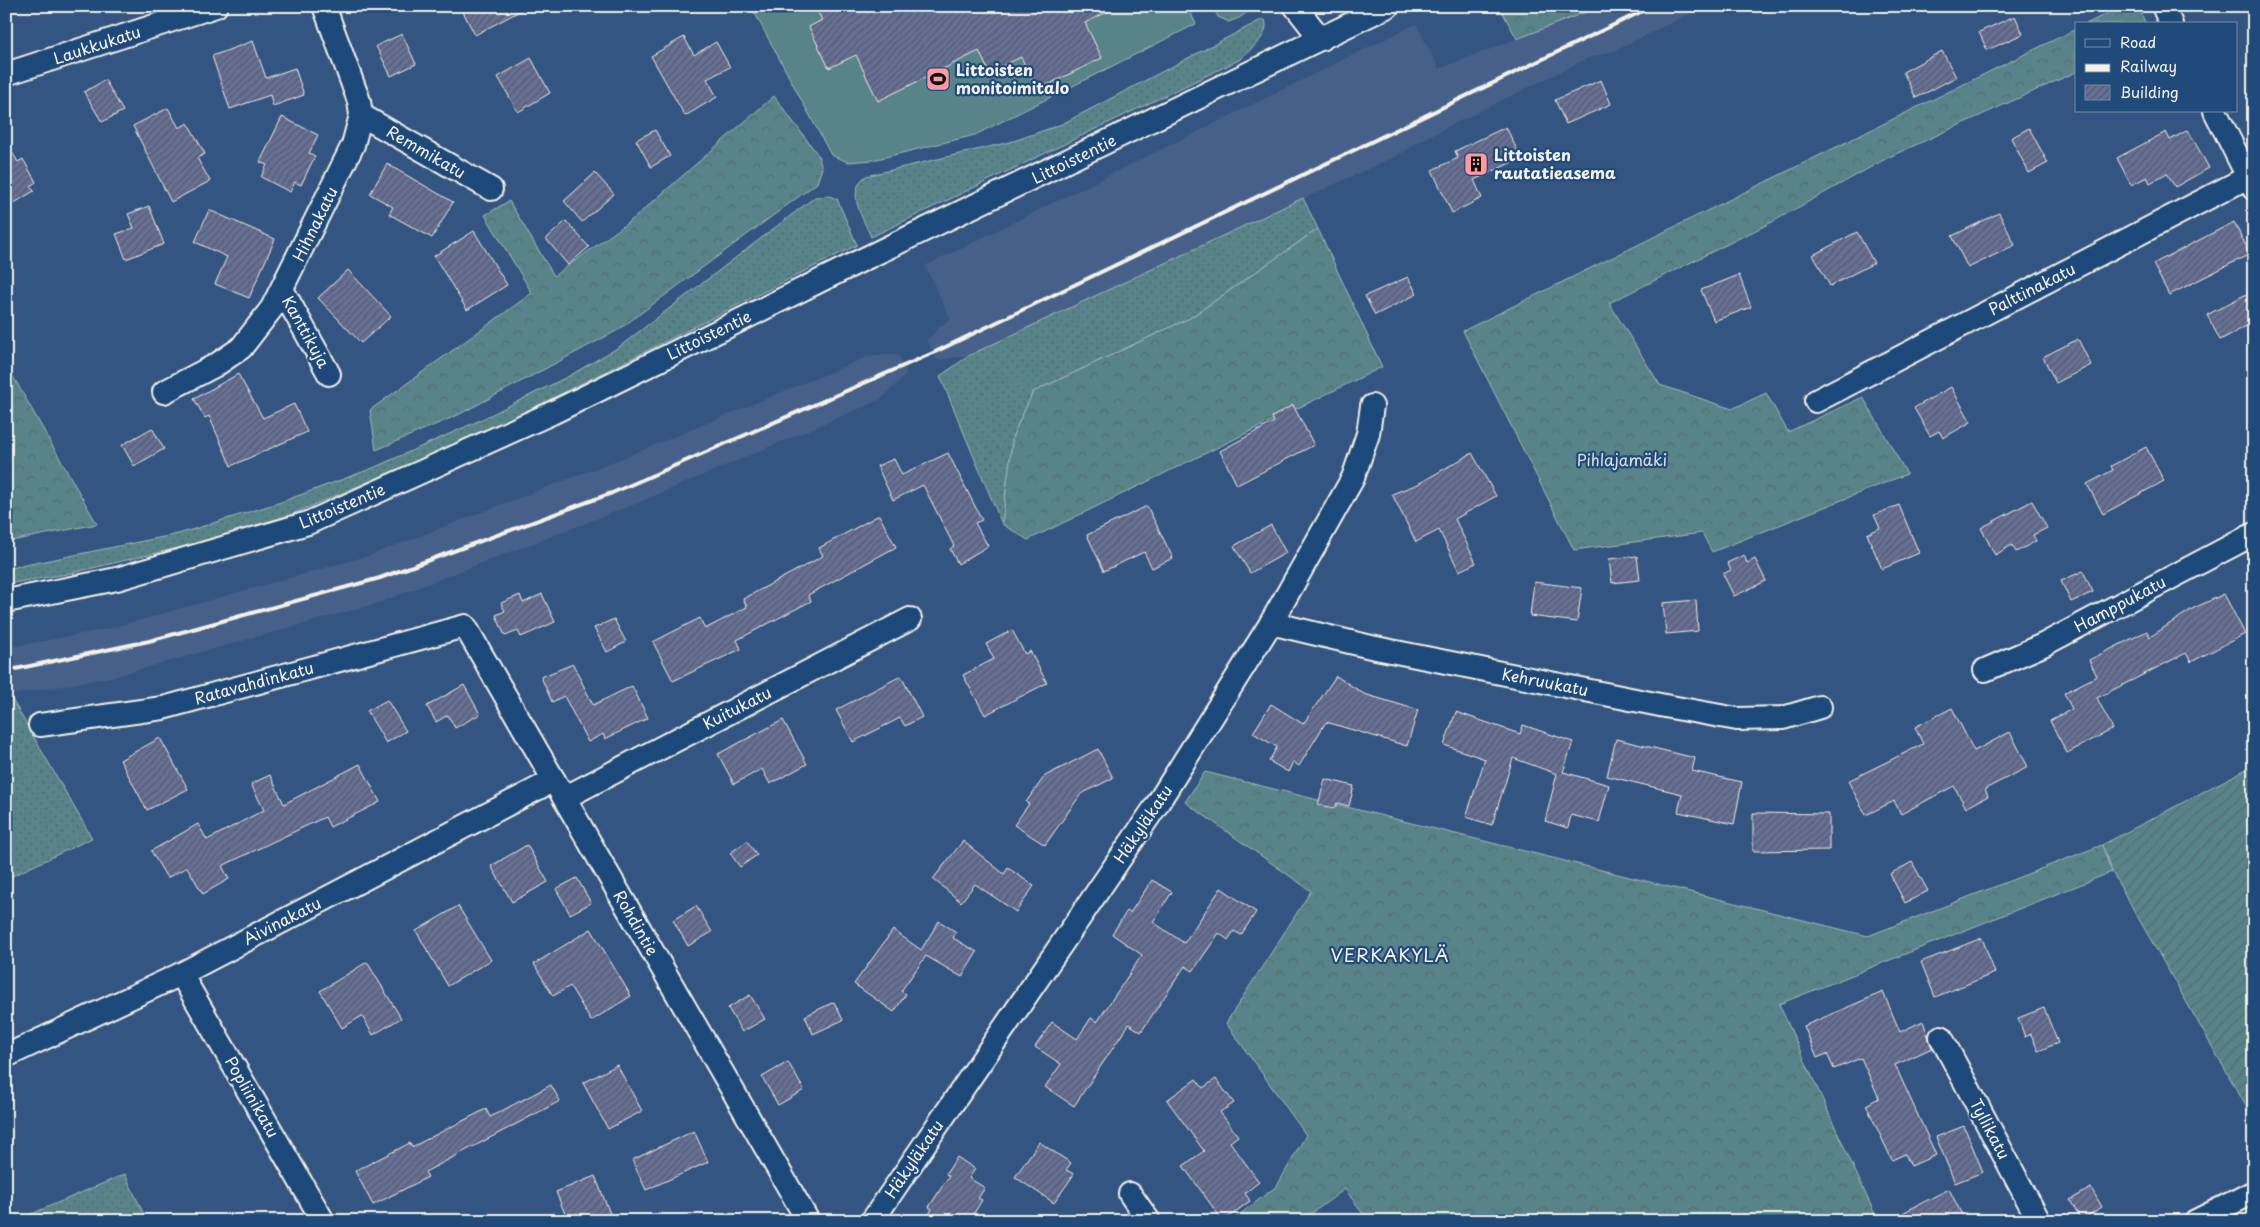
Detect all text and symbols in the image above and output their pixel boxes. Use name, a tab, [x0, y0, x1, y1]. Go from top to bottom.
street label: Laukkukatu	[50, 19, 144, 69]
legend	[2075, 22, 2238, 112]
text: Road	[2120, 30, 2156, 53]
text: Railway	[2120, 54, 2177, 77]
place label: Littoisten monitoimitalo	[956, 57, 1069, 99]
sports icon: Littoisten monitoimitalo	[925, 66, 951, 92]
text: Building	[2120, 80, 2179, 103]
street label: Remmikatu	[382, 119, 471, 183]
street label: Littoistentie	[1027, 127, 1120, 189]
place label: Littoisten rautatieasema	[1494, 142, 1616, 184]
building icon: Littoisten rautatieasema	[1463, 151, 1489, 177]
street label: Hihnakatu	[286, 182, 343, 265]
street label: Palttinakatu	[1984, 256, 2079, 320]
street label: Kanttikuja	[277, 291, 337, 372]
street label: Littoistentie	[662, 303, 755, 365]
park label: Pihlajamäki	[1577, 447, 1667, 471]
street label: Littoistentie	[295, 476, 388, 534]
street label: Hamppukatu	[2069, 569, 2170, 637]
street label: Ratavahdinkatu	[191, 655, 316, 710]
street label: Kehruukatu	[1500, 661, 1590, 701]
street label: Kuitukatu	[698, 680, 775, 735]
street label: Häkyläkatu	[1107, 779, 1177, 868]
street label: Rohdintie	[608, 885, 665, 960]
street label: Aivinakatu	[238, 890, 325, 950]
district label: VERKAKYLÄ	[1330, 941, 1450, 968]
street label: Popliinikatu	[220, 1051, 286, 1142]
street label: Tyllikatu	[1965, 1094, 2017, 1163]
street label: Häkyläkatu	[878, 1114, 948, 1203]

